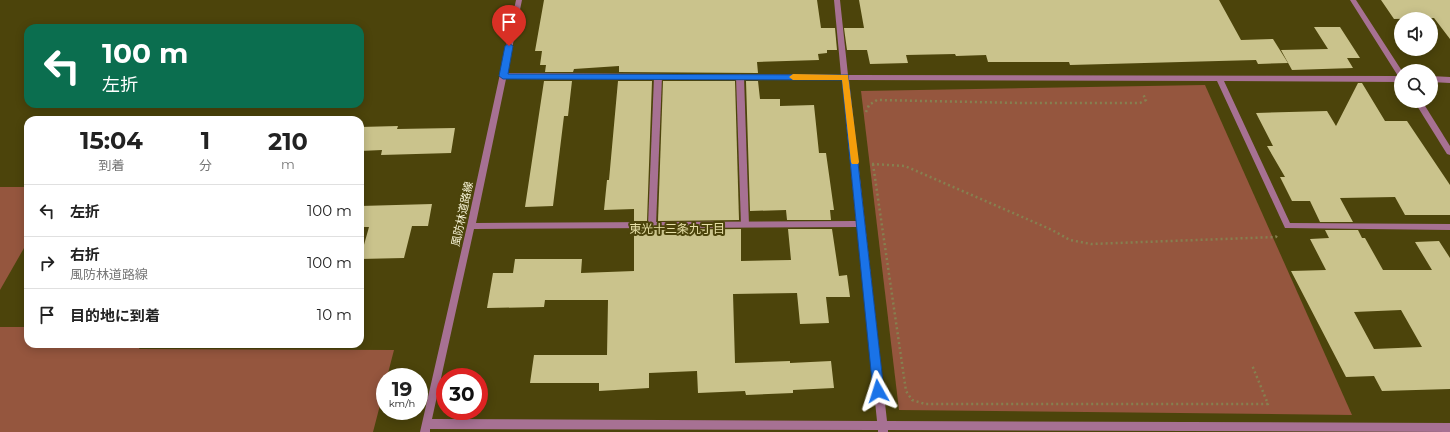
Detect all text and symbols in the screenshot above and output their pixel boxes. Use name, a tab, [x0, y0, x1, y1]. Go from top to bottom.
pin	[492, 5, 526, 46]
icon: arrive	[498, 11, 520, 33]
map controls	[1394, 12, 1438, 108]
button: sound	[1394, 12, 1438, 56]
text: 100 m	[102, 36, 188, 70]
icon: left	[36, 40, 88, 92]
button: search	[1394, 64, 1438, 108]
text: 左折	[102, 74, 138, 96]
text: 15:04	[80, 126, 143, 155]
text: 1	[201, 126, 210, 155]
text: 210	[268, 127, 308, 156]
text: m	[281, 156, 295, 172]
text: 到着	[98, 157, 124, 173]
text: 分	[199, 157, 212, 173]
street label: 風防林道路線	[448, 180, 476, 248]
icon: left	[36, 200, 58, 222]
text: 100 m	[307, 201, 352, 220]
text: 左折	[70, 202, 100, 221]
district label: 東光十三条九丁目	[629, 221, 725, 236]
text: 右折	[70, 245, 100, 264]
icon: right	[36, 252, 58, 274]
text: 100 m	[307, 253, 352, 272]
text: 風防林道路線	[70, 266, 148, 282]
icon: arrive	[36, 304, 58, 326]
text: 10 m	[317, 305, 352, 324]
text: 目的地に到着	[70, 306, 160, 325]
speed limit sign: 30	[436, 368, 488, 420]
position arrow	[857, 370, 899, 412]
text: 19	[392, 377, 412, 401]
text: km/h	[389, 397, 415, 410]

